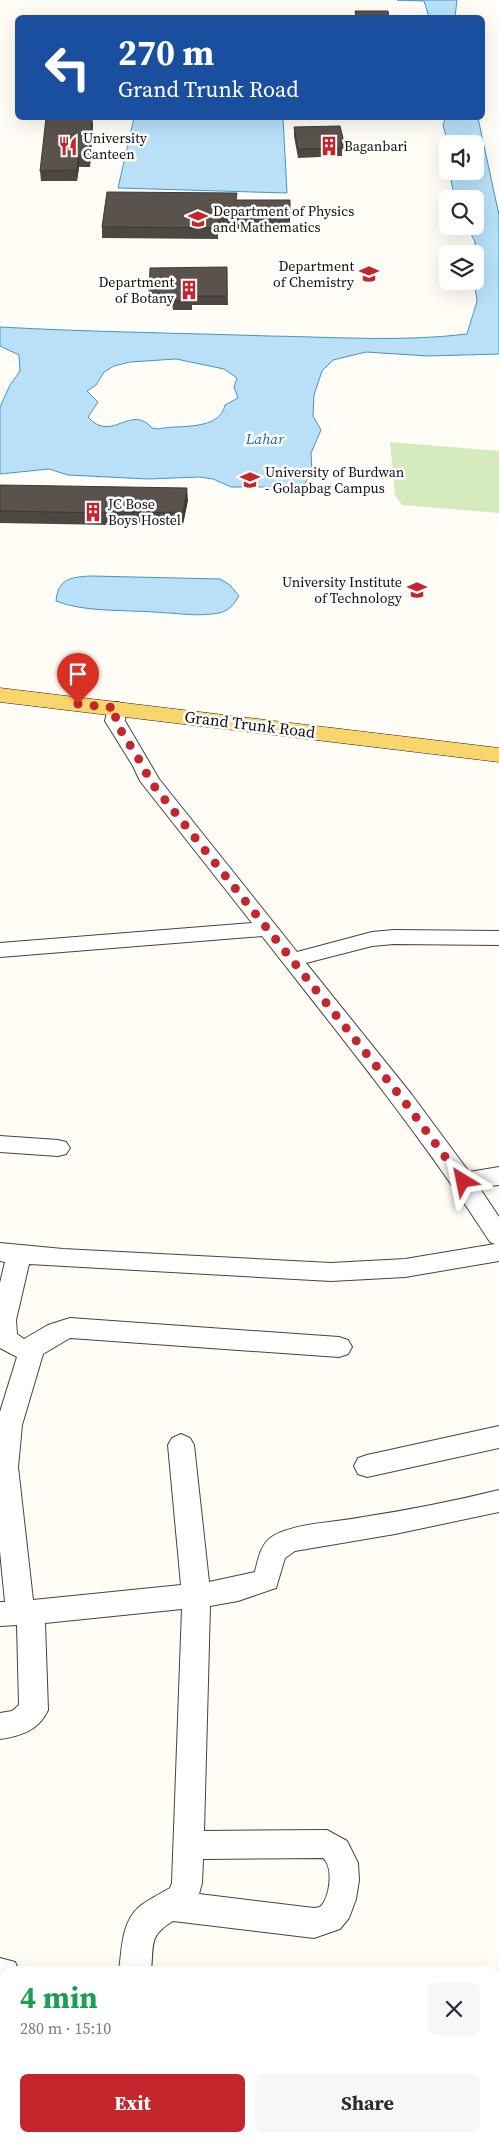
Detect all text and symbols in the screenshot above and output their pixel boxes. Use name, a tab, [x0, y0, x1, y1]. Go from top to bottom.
text: 270 m	[118, 29, 214, 77]
icon: left	[35, 35, 100, 100]
text: Grand Trunk Road	[118, 74, 299, 104]
place label: University Canteen	[83, 128, 148, 164]
restaurant icon: University Canteen	[57, 135, 79, 157]
building icon: Baganbari	[318, 135, 340, 157]
map controls	[439, 135, 484, 290]
button: sound	[439, 135, 484, 180]
place label: Baganbari	[344, 136, 408, 156]
button: search	[439, 190, 484, 235]
place label: Department of Physics and Mathematics	[213, 201, 354, 237]
school or university icon: Department of Physics and Mathematics	[187, 208, 209, 230]
button: layers	[439, 245, 484, 290]
place label: Department of Chemistry	[273, 256, 355, 292]
school or university icon: Department of Chemistry	[358, 263, 380, 285]
place label: Department of Botany	[98, 272, 175, 308]
building icon: Department of Botany	[178, 279, 200, 301]
water label: Lahar	[245, 428, 285, 449]
place label: University of Burdwan - Golapbag Campus	[265, 462, 405, 498]
school or university icon: University of Burdwan - Golapbag Campus	[239, 469, 261, 491]
place label: JC Bose Boys Hostel	[107, 494, 181, 530]
building icon: JC Bose Boys Hostel	[82, 501, 104, 523]
place label: University Institute of Technology	[282, 572, 403, 608]
school or university icon: University Institute of Technology	[406, 579, 428, 601]
pin	[57, 653, 99, 704]
icon: arrive	[64, 660, 92, 688]
street label: Grand Trunk Road	[183, 705, 317, 743]
position arrow	[436, 1154, 488, 1206]
text: 4 min	[20, 1977, 98, 2018]
button: close	[428, 1983, 480, 2035]
text: 280 m · 15:10	[20, 2017, 111, 2039]
button: Exit	[20, 2074, 245, 2132]
button: Share	[255, 2074, 480, 2132]

